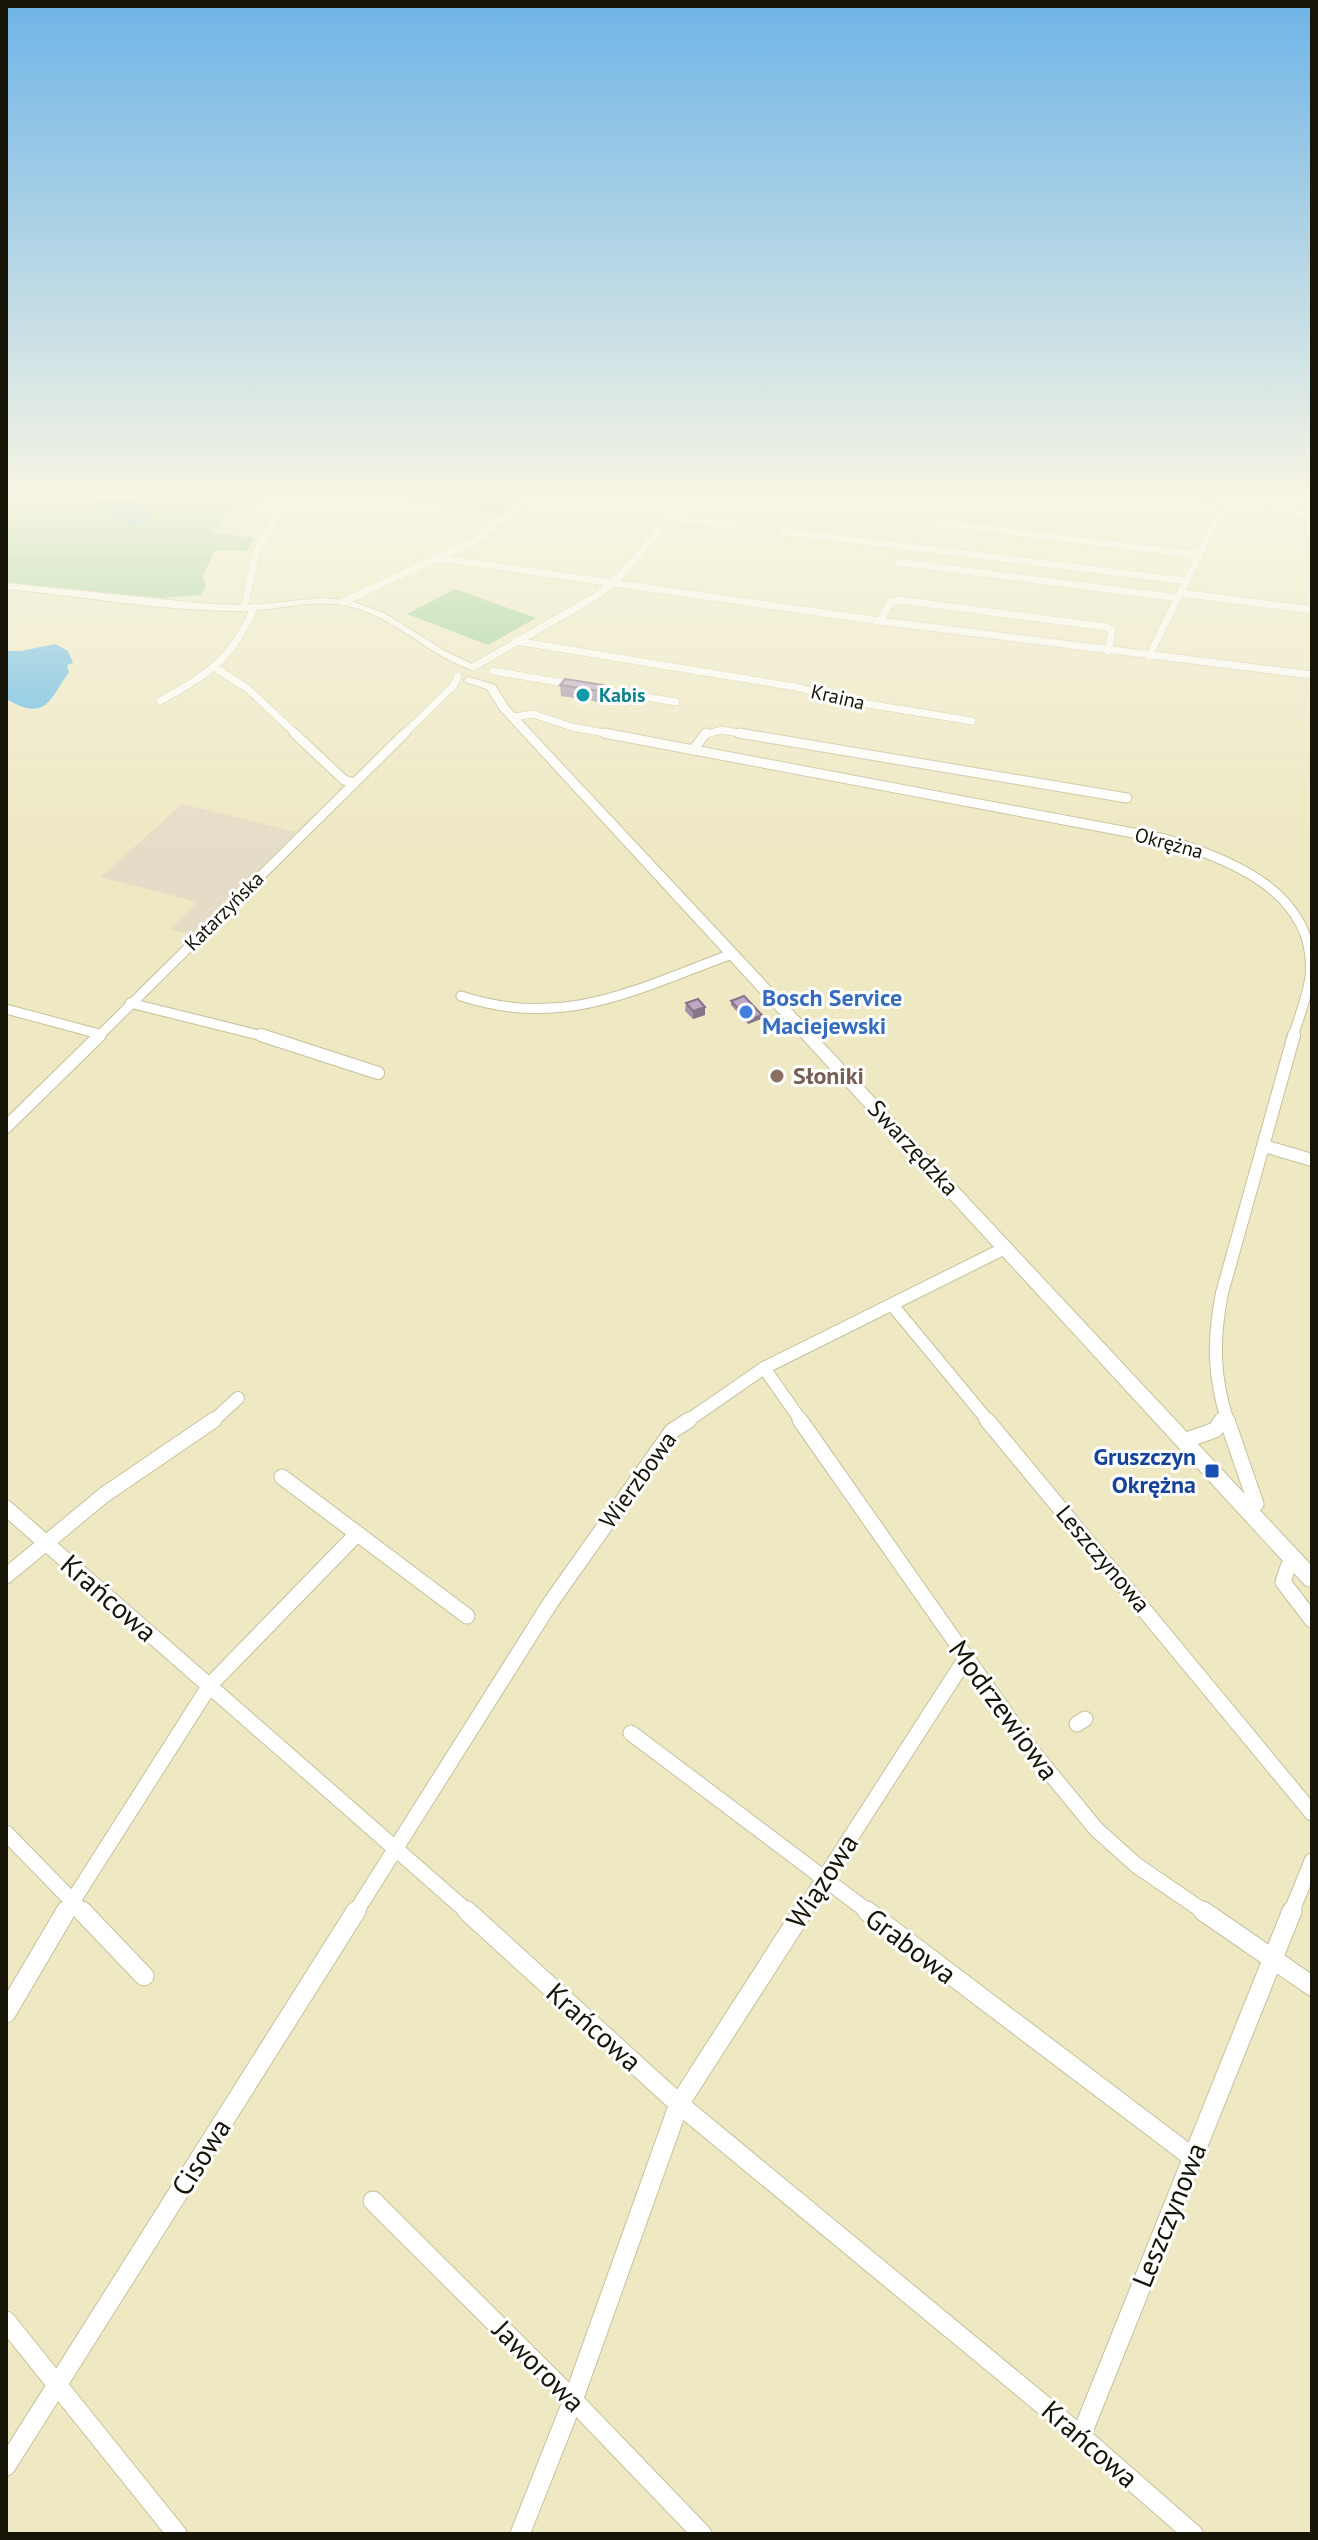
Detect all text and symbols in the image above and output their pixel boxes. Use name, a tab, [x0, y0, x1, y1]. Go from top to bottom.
street label: Kraina	[808, 678, 868, 716]
place label: Kabis	[599, 682, 645, 708]
marker: Kabis	[574, 686, 592, 704]
street label: Okrężna	[1132, 821, 1206, 865]
street label: Katarzyńska	[179, 866, 269, 956]
place label: Bosch Service Maciejewski	[762, 982, 902, 1041]
marker: Bosch Service Maciejewski	[737, 1003, 755, 1021]
place label: Słoniki	[793, 1060, 864, 1091]
marker: Słoniki	[768, 1067, 786, 1085]
street label: Swarzędzka	[861, 1093, 966, 1202]
street label: Wierzbowa	[592, 1425, 683, 1534]
place label: Gruszczyn Okrężna	[1093, 1441, 1196, 1500]
marker: Gruszczyn Okrężna	[1203, 1462, 1221, 1480]
street label: Leszczynowa	[1049, 1499, 1157, 1619]
street label: Krańcowa	[53, 1546, 165, 1650]
street label: Modrzewiowa	[941, 1632, 1068, 1787]
street label: Wiązowa	[777, 1826, 866, 1935]
street label: Grabowa	[858, 1899, 964, 1992]
street label: Krańcowa	[539, 1974, 650, 2079]
street label: Cisowa	[163, 2111, 239, 2202]
street label: Leszczynowa	[1123, 2137, 1214, 2293]
street label: Jaworowa	[485, 2311, 593, 2420]
street label: Krańcowa	[1034, 2392, 1146, 2496]

